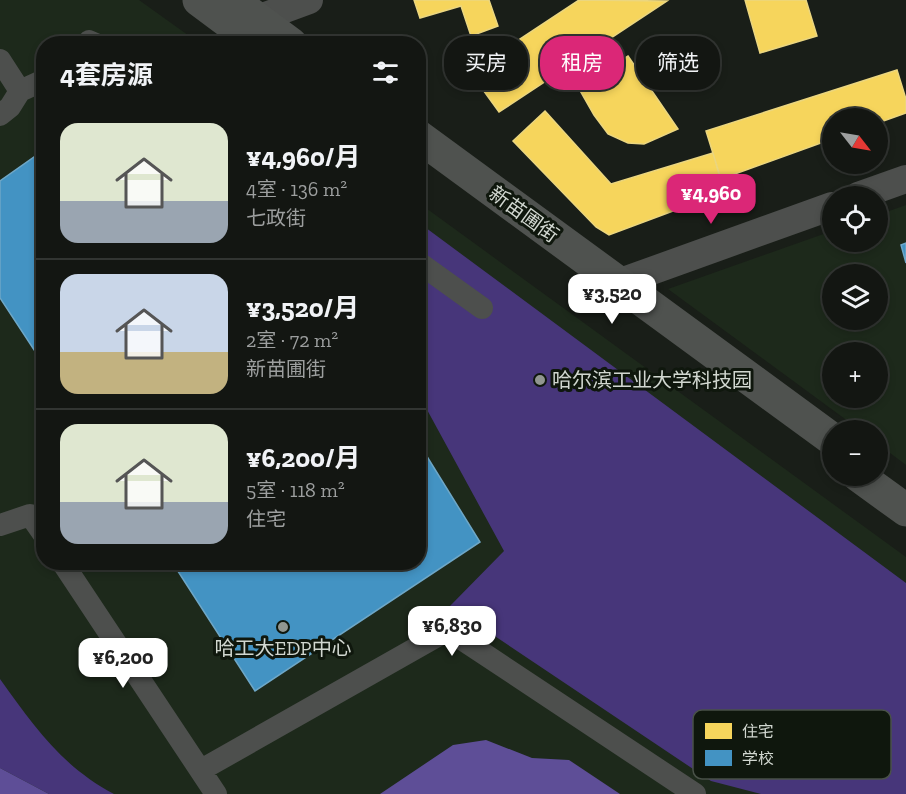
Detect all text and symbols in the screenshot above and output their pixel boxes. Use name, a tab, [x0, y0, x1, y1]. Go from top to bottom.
chip: 买房	[444, 36, 528, 90]
chip: 租房	[540, 36, 624, 90]
chip: 筛选	[636, 36, 720, 90]
icon: filters	[369, 56, 402, 89]
text: 4套房源	[60, 59, 153, 91]
north arrow	[822, 108, 888, 174]
map controls	[822, 108, 888, 486]
text: ¥4,960/月	[246, 141, 360, 173]
icon: home	[108, 147, 180, 219]
pin: ¥4,960	[662, 174, 760, 225]
text: 4室 · 136 m²	[246, 177, 347, 201]
street label: 新苗圃街	[485, 181, 563, 247]
text: ¥4,960	[681, 181, 741, 205]
button: locate	[822, 186, 888, 252]
text: 七政街	[246, 206, 306, 230]
button: layers	[822, 264, 888, 330]
pin: ¥3,520	[563, 274, 661, 325]
text: ¥3,520	[582, 281, 642, 305]
text: ¥3,520/月	[246, 292, 359, 324]
icon: home	[108, 298, 180, 370]
text: 2室 · 72 m²	[246, 328, 338, 352]
button: +	[822, 342, 888, 408]
text: 新苗圃街	[246, 357, 326, 381]
place label: 哈尔滨工业大学科技园	[552, 368, 752, 392]
marker: 哈尔滨工业大学科技园	[533, 373, 547, 387]
button: −	[822, 420, 888, 486]
text: ¥6,200/月	[246, 442, 361, 474]
icon: home	[108, 448, 180, 520]
text: 5室 · 118 m²	[246, 478, 345, 502]
text: 住宅	[246, 507, 286, 531]
pin: ¥6,830	[403, 606, 501, 657]
text: ¥6,830	[422, 613, 482, 637]
marker: 哈工大EDP中心	[276, 620, 290, 634]
place label: 哈工大EDP中心	[214, 636, 352, 660]
pin: ¥6,200	[74, 638, 172, 689]
text: ¥6,200	[93, 645, 153, 669]
legend	[693, 710, 891, 779]
text: 住宅	[742, 722, 774, 741]
text: 学校	[742, 749, 774, 768]

